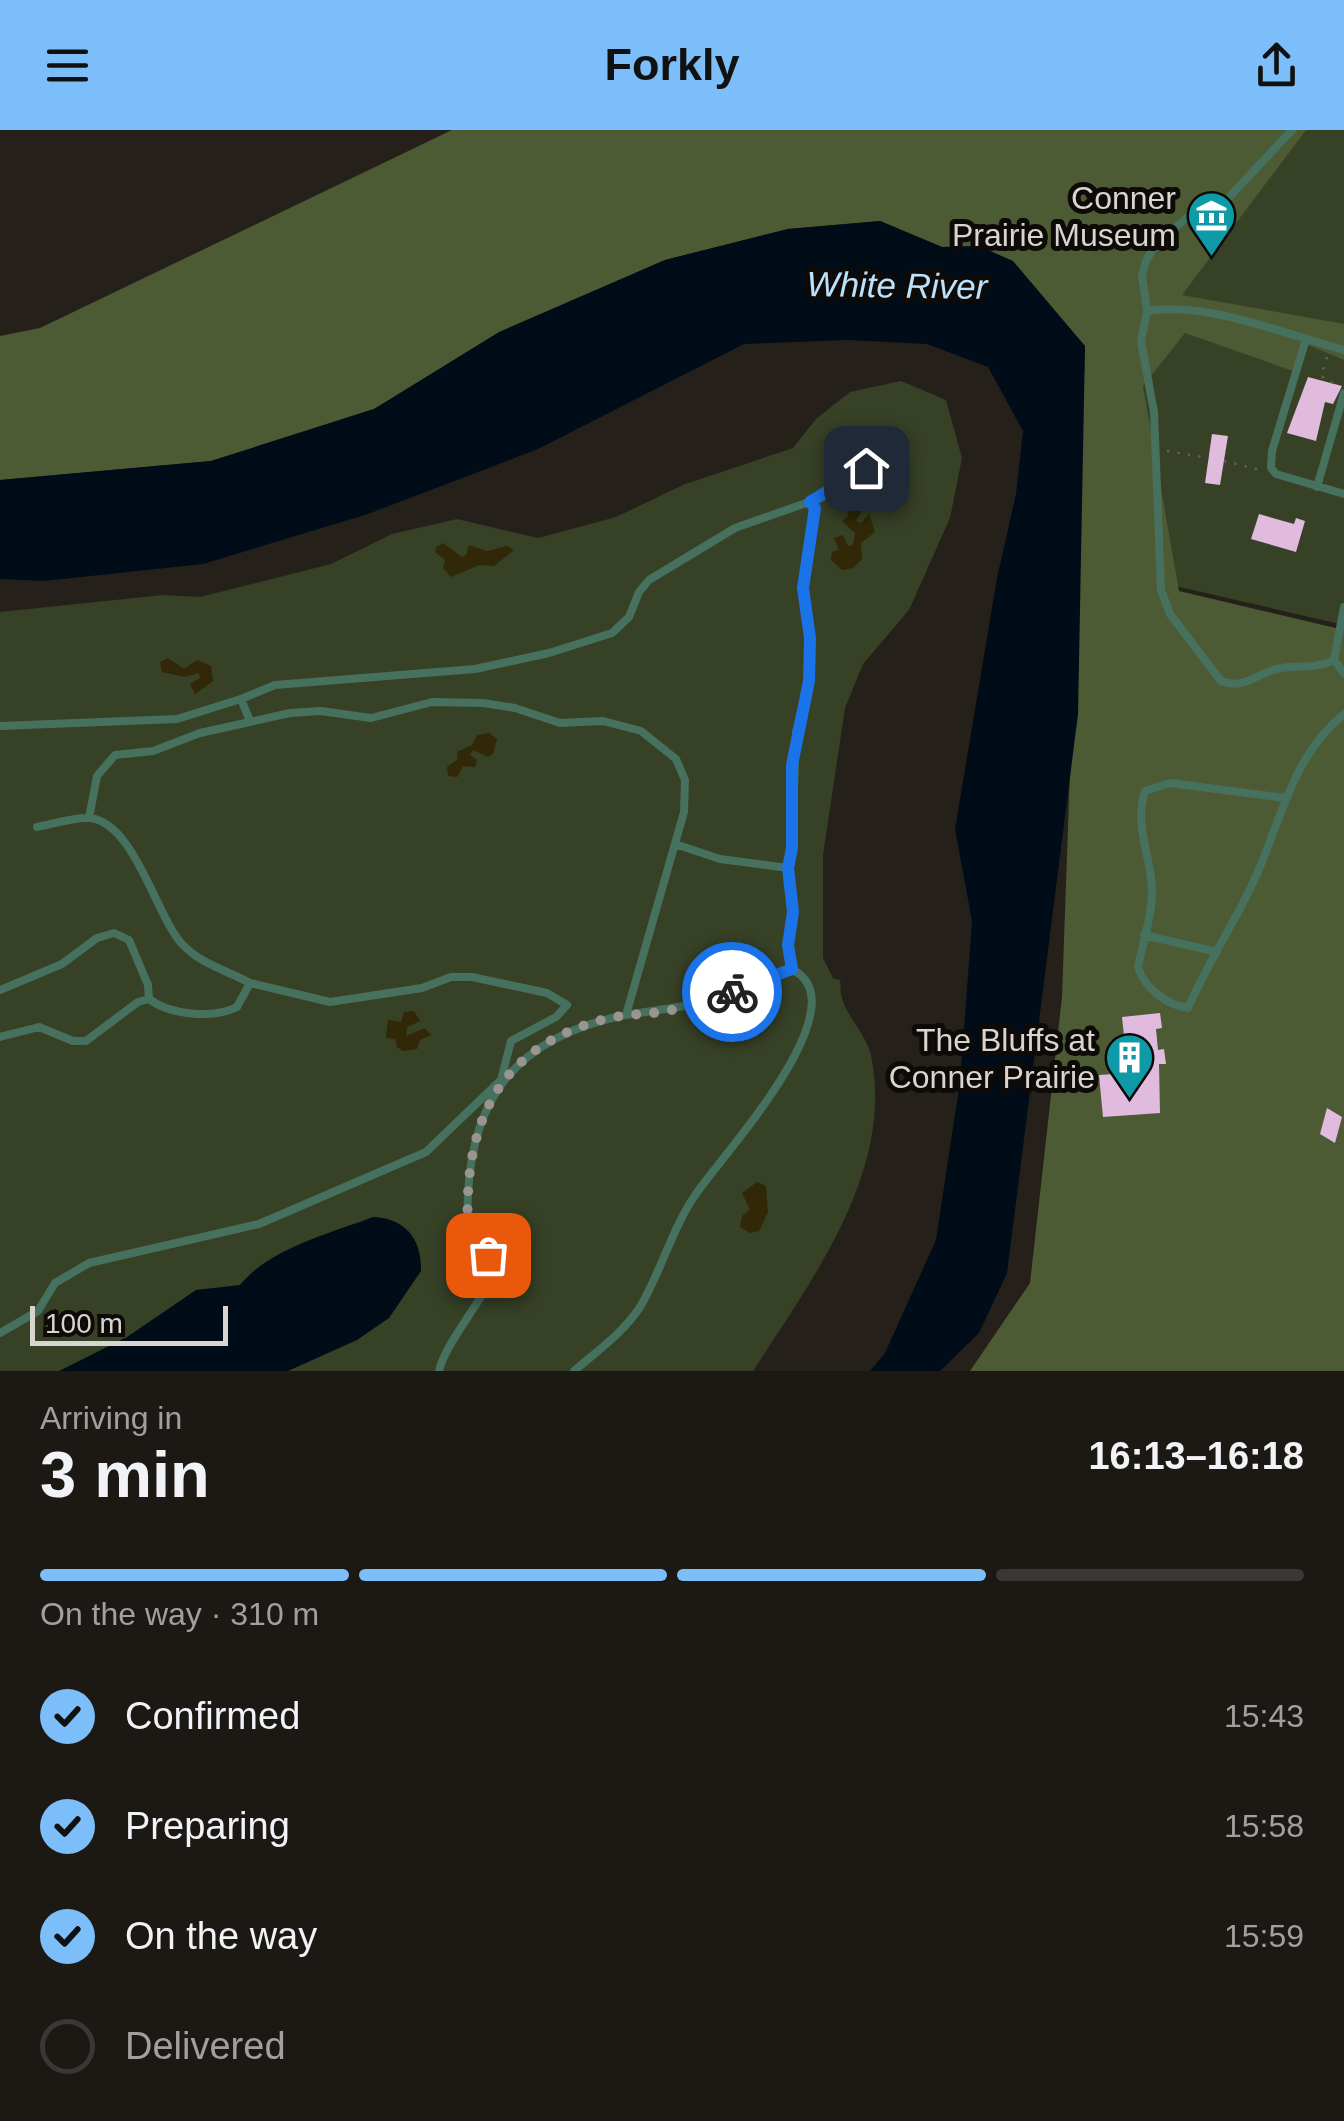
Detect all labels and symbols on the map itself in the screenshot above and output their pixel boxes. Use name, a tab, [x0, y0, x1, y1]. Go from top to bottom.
place label: Conner Prairie Museum	[952, 180, 1176, 253]
museum icon: Conner Prairie Museum	[1185, 190, 1237, 258]
water label: White River	[806, 264, 989, 306]
pin	[824, 426, 909, 511]
courier	[682, 942, 782, 1042]
place label: The Bluffs at Conner Prairie	[889, 1022, 1095, 1095]
building icon: The Bluffs at Conner Prairie	[1104, 1032, 1156, 1100]
pin	[446, 1213, 531, 1298]
scale bar	[30, 1301, 228, 1346]

